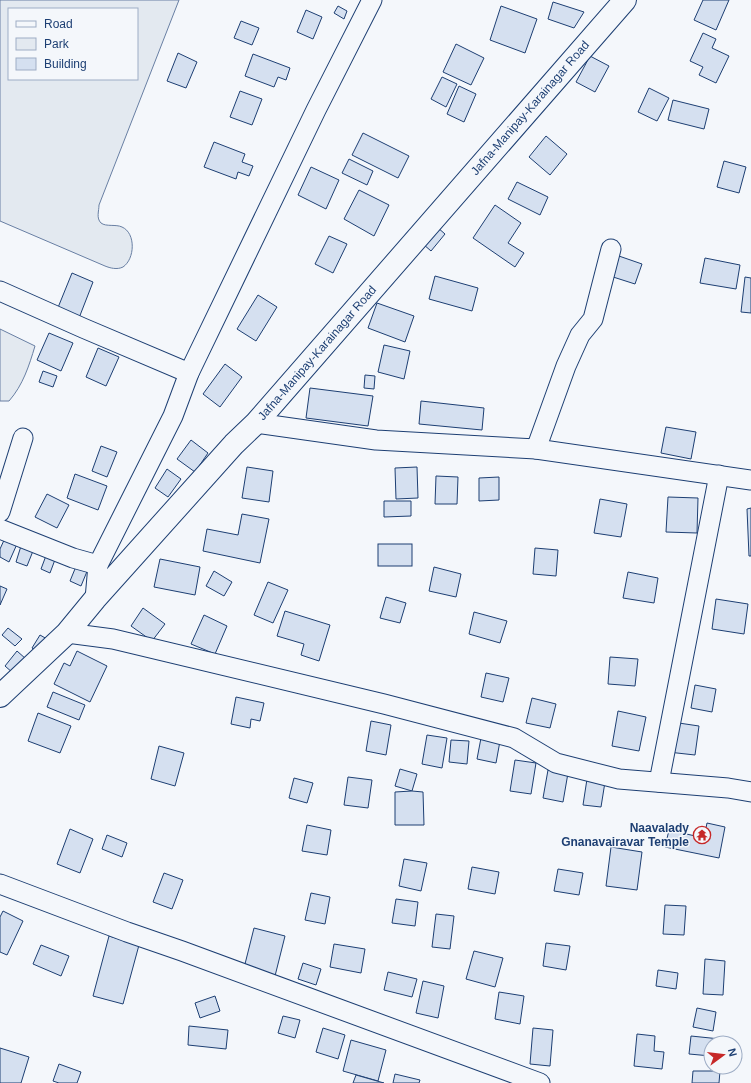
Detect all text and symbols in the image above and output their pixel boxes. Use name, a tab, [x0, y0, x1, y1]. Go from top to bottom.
legend	[8, 8, 138, 80]
text: Road	[44, 17, 73, 31]
text: Park	[44, 37, 70, 51]
street label: Jafna-Manipay-Karainagar Road	[468, 38, 592, 178]
text: Building	[44, 57, 87, 71]
street label: Jafna-Manipay-Karainagar Road	[255, 283, 379, 423]
place label: Naavalady Gnanavairavar Temple	[561, 821, 689, 849]
temple icon: Naavalady Gnanavairavar Temple	[692, 825, 712, 845]
north arrow	[703, 1035, 743, 1075]
text: N	[726, 1047, 739, 1058]

